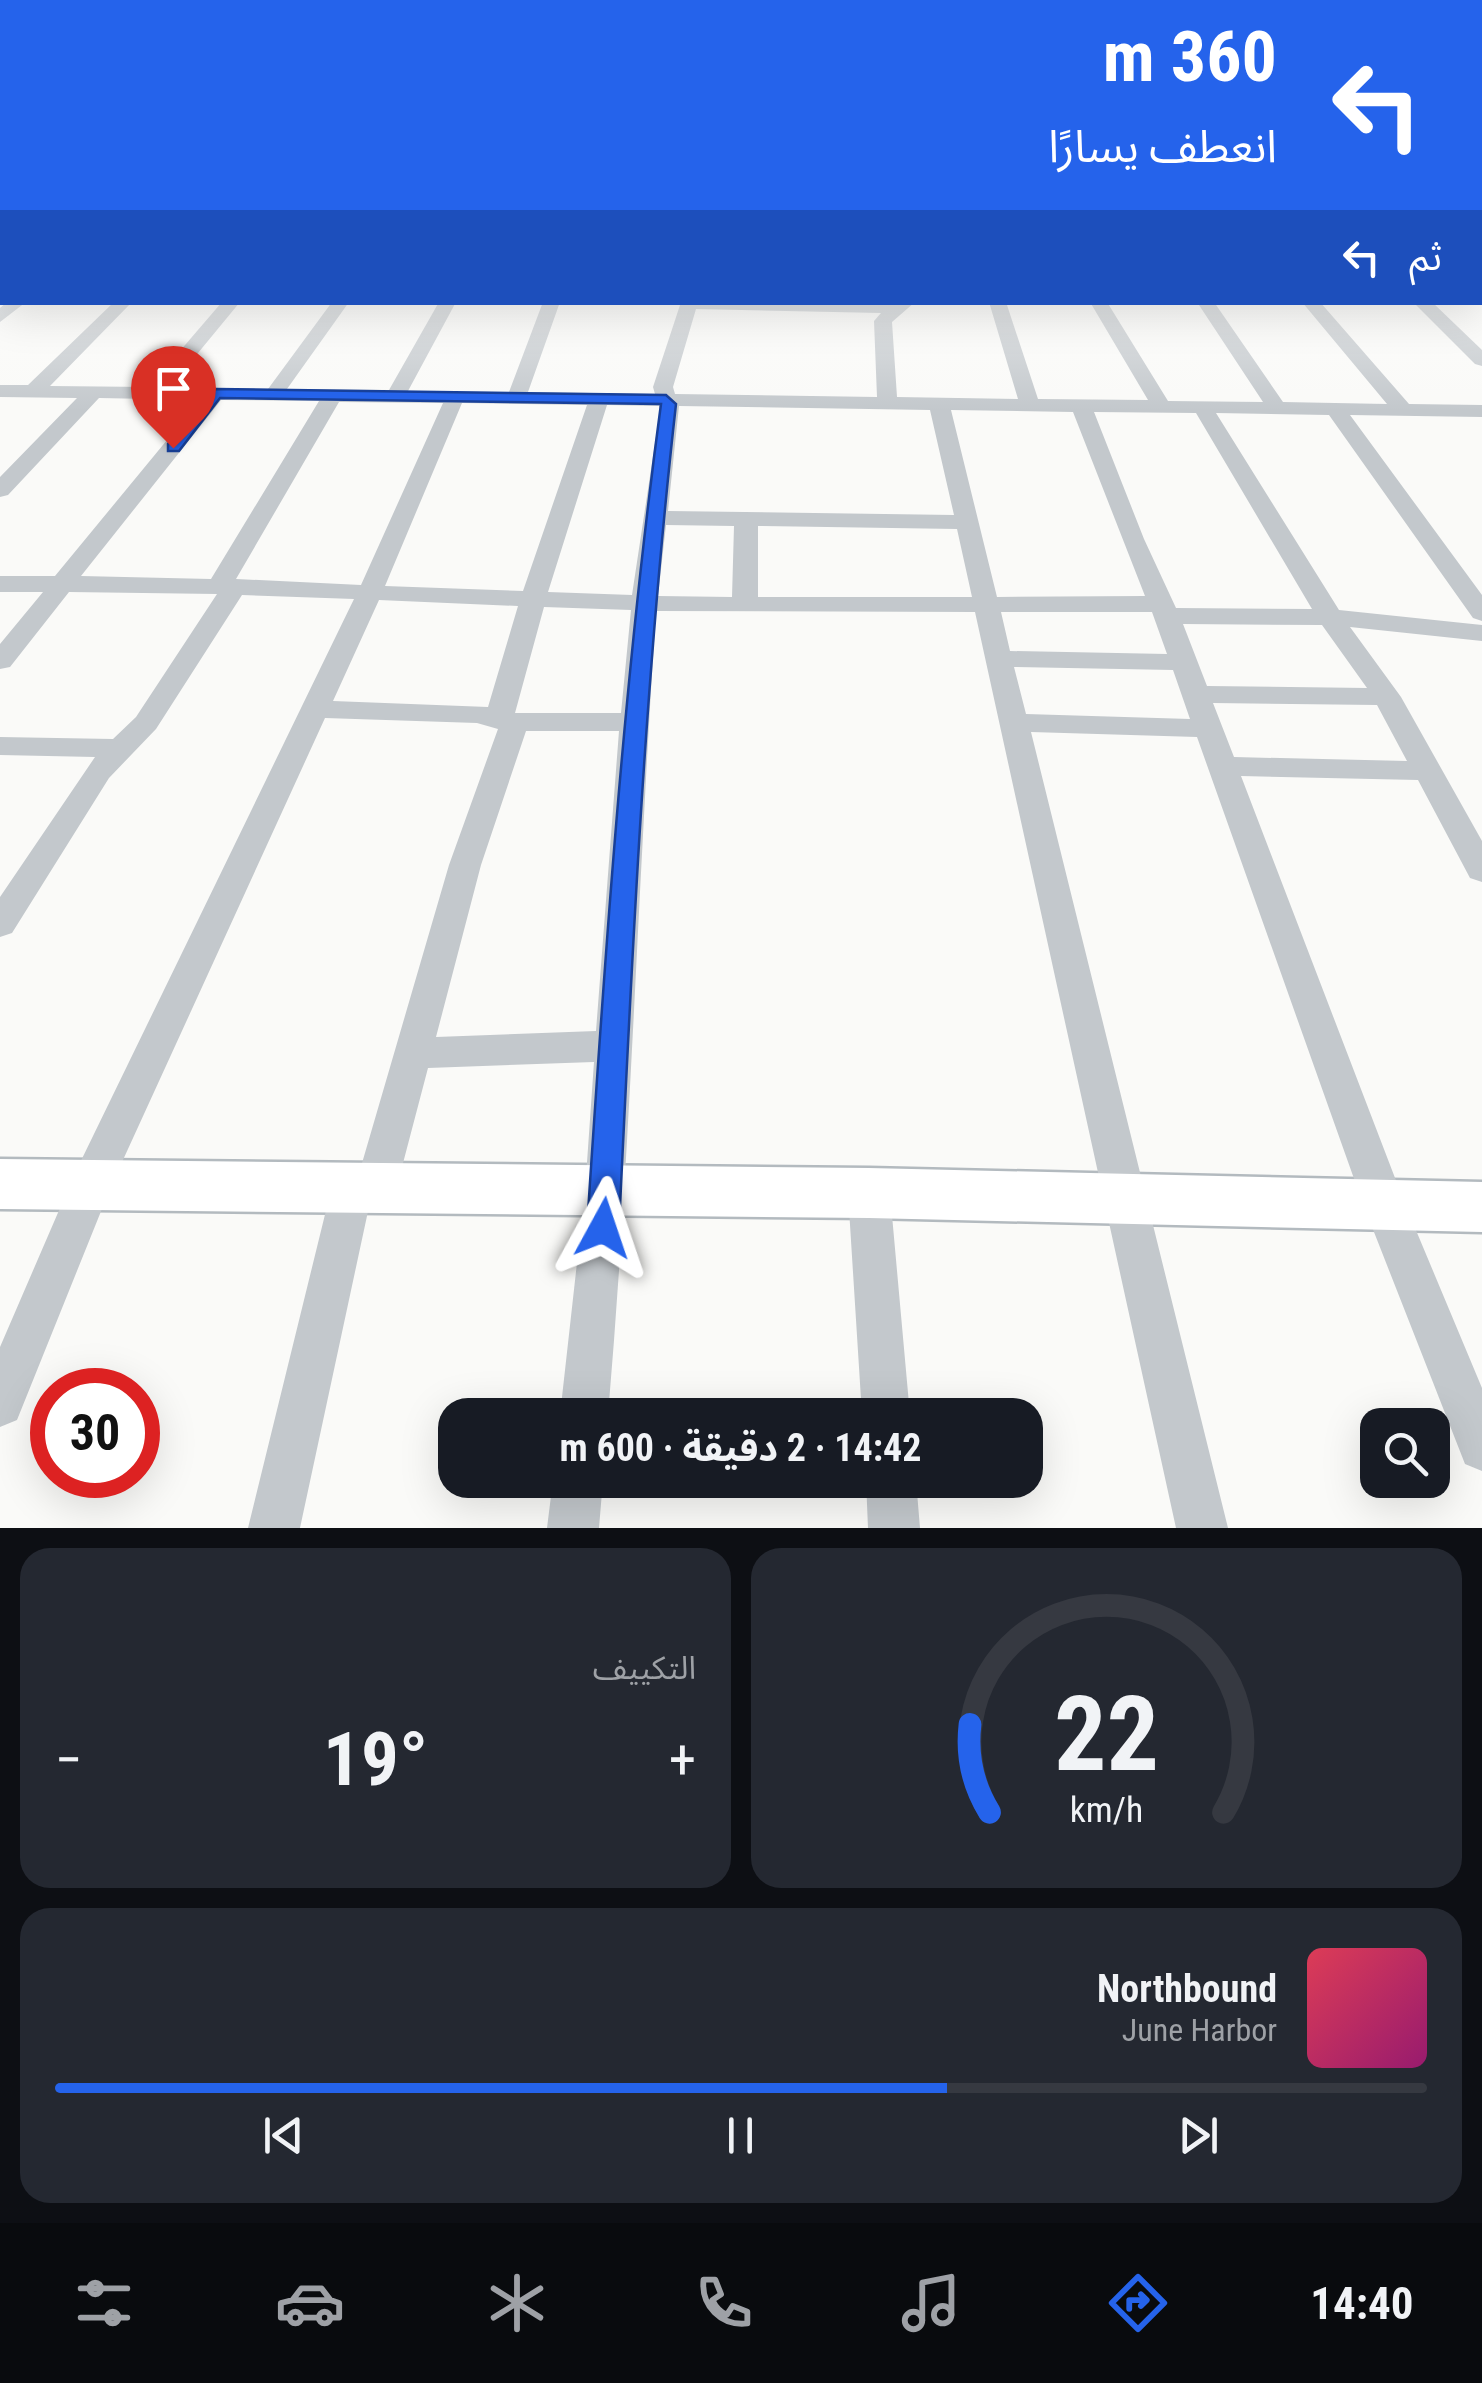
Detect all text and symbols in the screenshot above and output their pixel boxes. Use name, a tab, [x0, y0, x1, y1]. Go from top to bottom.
text: 360 m	[1103, 16, 1277, 98]
icon: left	[1312, 40, 1442, 170]
text: انعطف يسارًا	[1048, 120, 1277, 173]
icon: left	[1334, 230, 1389, 285]
text: ثم	[1409, 235, 1442, 279]
pin	[131, 346, 216, 449]
icon: arrive	[146, 361, 201, 416]
position arrow	[551, 1176, 655, 1280]
speed limit sign: 30	[30, 1368, 160, 1498]
map controls	[1360, 1408, 1450, 1498]
button: search	[1360, 1408, 1450, 1498]
text: 14:42 · 2 دقيقة · 600 m	[559, 1426, 922, 1470]
text: التكييف	[593, 1649, 696, 1687]
text: 22	[1054, 1674, 1159, 1795]
text: 19°	[323, 1715, 428, 1803]
text: −	[55, 1728, 83, 1792]
text: +	[669, 1728, 696, 1792]
text: km/h	[1070, 1789, 1143, 1831]
text: Northbound	[1097, 1967, 1277, 2011]
text: June Harbor	[1122, 2011, 1277, 2049]
icon: previous	[256, 2108, 311, 2163]
icon: pause	[713, 2108, 768, 2163]
icon: next	[1171, 2108, 1226, 2163]
icon: filters	[69, 2268, 139, 2338]
icon: car	[275, 2268, 345, 2338]
icon: climate	[482, 2268, 552, 2338]
icon: phone	[689, 2268, 759, 2338]
icon: music	[896, 2268, 966, 2338]
icon: directions	[1103, 2268, 1173, 2338]
text: 14:40	[1310, 2277, 1414, 2330]

